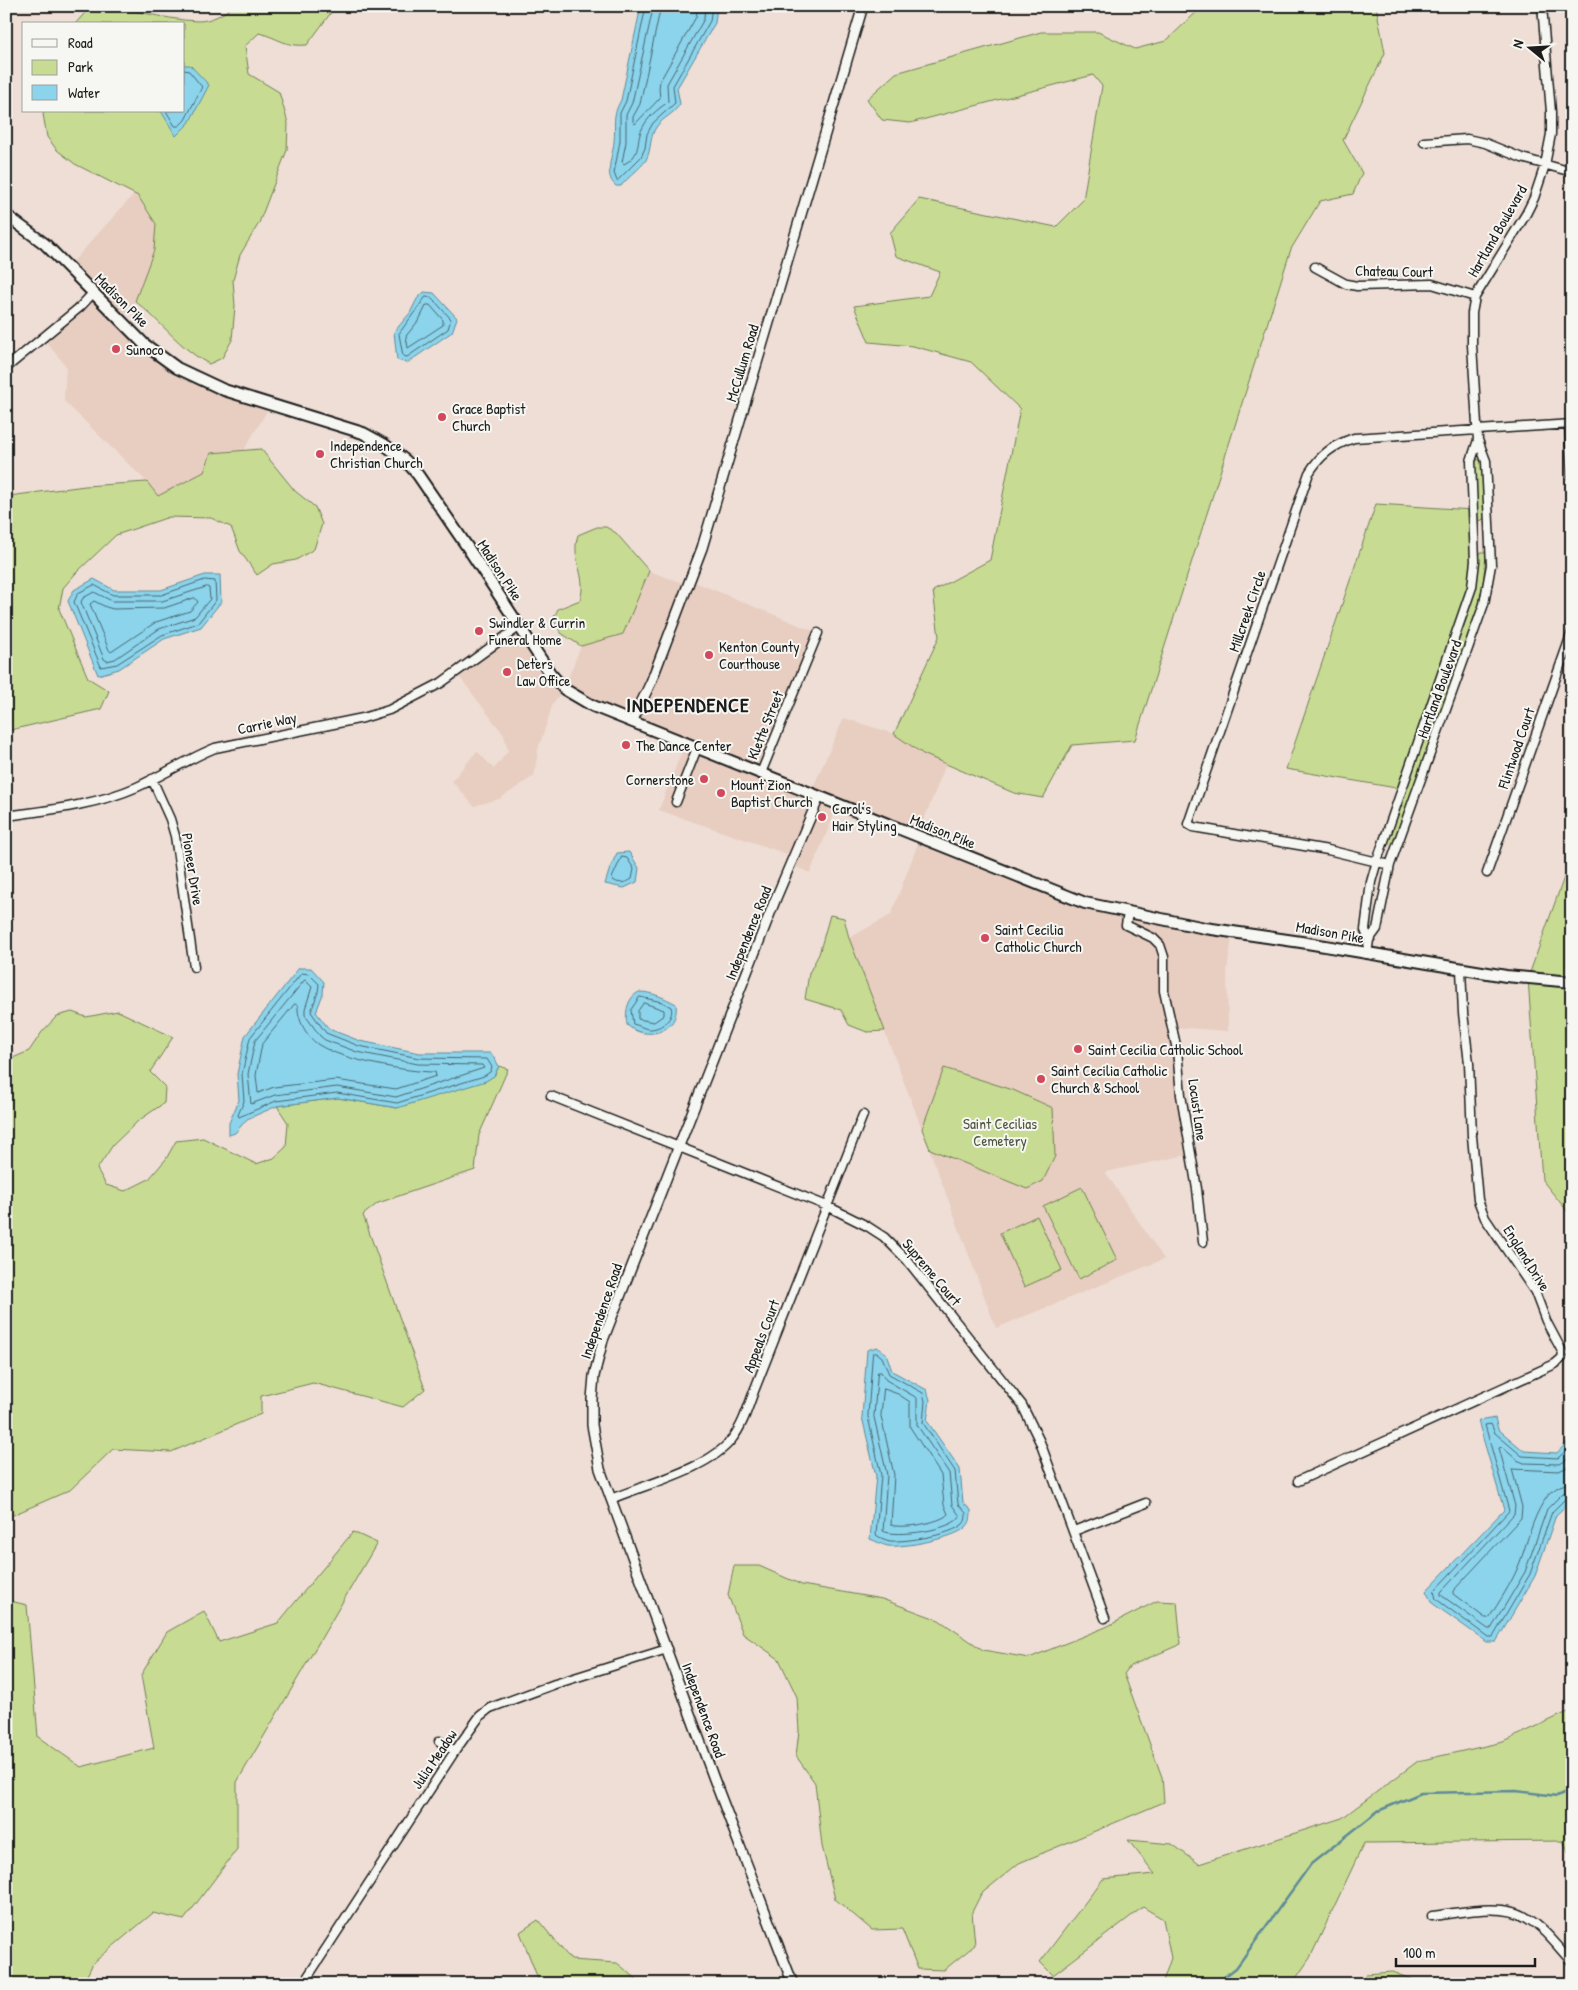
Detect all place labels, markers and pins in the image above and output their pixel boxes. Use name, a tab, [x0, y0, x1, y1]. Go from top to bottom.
place label: Sunoco	[126, 339, 164, 360]
marker: Sunoco	[110, 343, 122, 355]
place label: Grace Baptist Church	[452, 398, 526, 436]
marker: Grace Baptist Church	[436, 411, 448, 423]
place label: Independence Christian Church	[330, 435, 422, 473]
marker: Independence Christian Church	[314, 448, 326, 460]
place label: Swindler & Currin Funeral Home	[488, 612, 586, 650]
marker: Swindler & Currin Funeral Home	[473, 625, 485, 637]
place label: Kenton County Courthouse	[719, 636, 800, 674]
marker: Kenton County Courthouse	[703, 649, 715, 661]
place label: Deters Law Office	[517, 653, 570, 691]
marker: Deters Law Office	[501, 666, 513, 678]
place label: The Dance Center	[636, 735, 732, 756]
marker: The Dance Center	[620, 739, 632, 751]
place label: Cornerstone	[626, 769, 694, 790]
marker: Cornerstone	[698, 773, 710, 785]
place label: Mount Zion Baptist Church	[731, 774, 812, 812]
marker: Mount Zion Baptist Church	[715, 787, 727, 799]
place label: Carol’s Hair Styling	[832, 798, 897, 836]
marker: Carol’s Hair Styling	[816, 811, 828, 823]
place label: Saint Cecilia Catholic Church	[995, 919, 1082, 957]
marker: Saint Cecilia Catholic Church	[979, 932, 991, 944]
place label: Saint Cecilia Catholic School	[1088, 1039, 1243, 1060]
marker: Saint Cecilia Catholic School	[1072, 1043, 1084, 1055]
place label: Saint Cecilia Catholic Church & School	[1051, 1060, 1168, 1098]
marker: Saint Cecilia Catholic Church & School	[1035, 1073, 1047, 1085]

